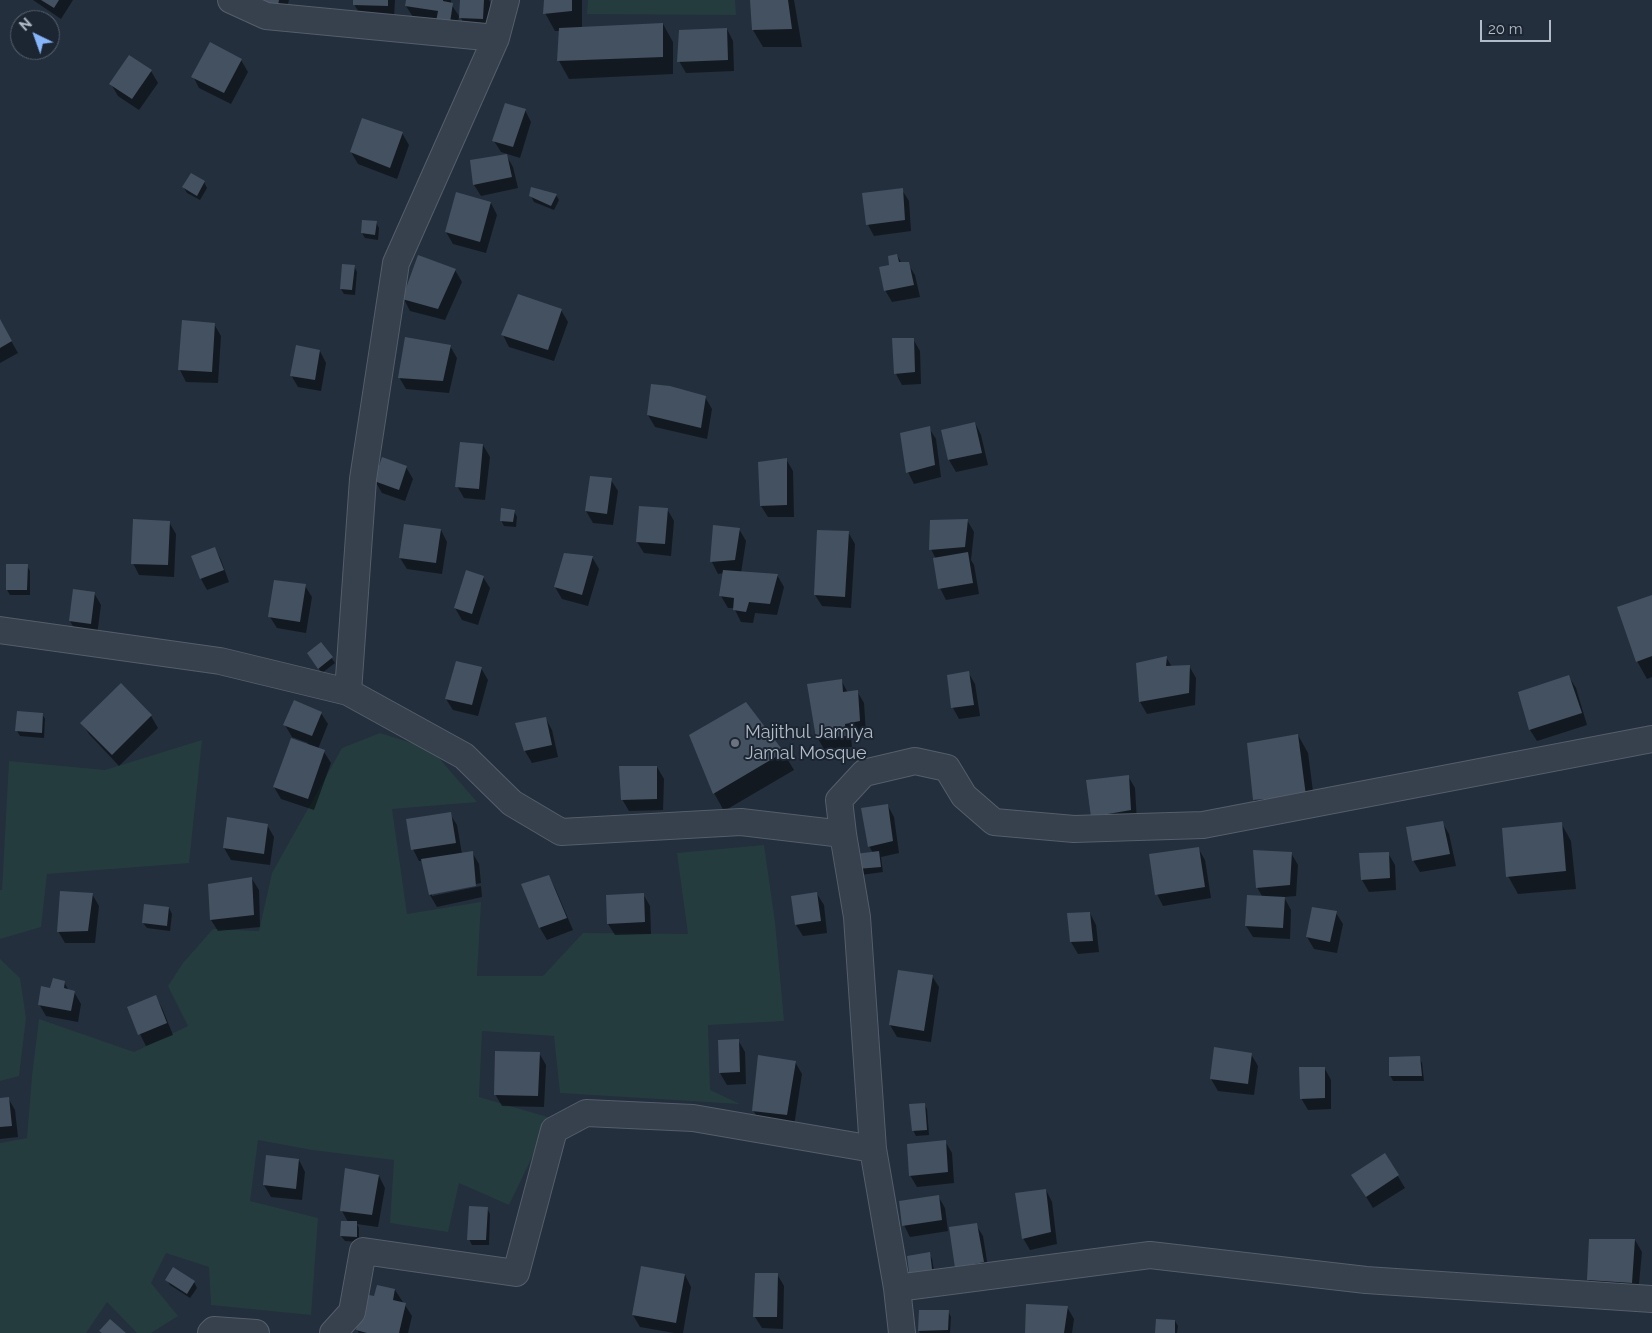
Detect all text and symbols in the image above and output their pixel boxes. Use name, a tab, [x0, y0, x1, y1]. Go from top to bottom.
north arrow	[10, 10, 60, 60]
scale bar	[1482, 10, 1553, 42]
text: N	[16, 15, 35, 34]
text: 20 m	[1488, 20, 1523, 38]
place label: Majithul Jamiya Jamal Mosque	[745, 722, 873, 764]
marker: Majithul Jamiya Jamal Mosque	[729, 737, 741, 749]

